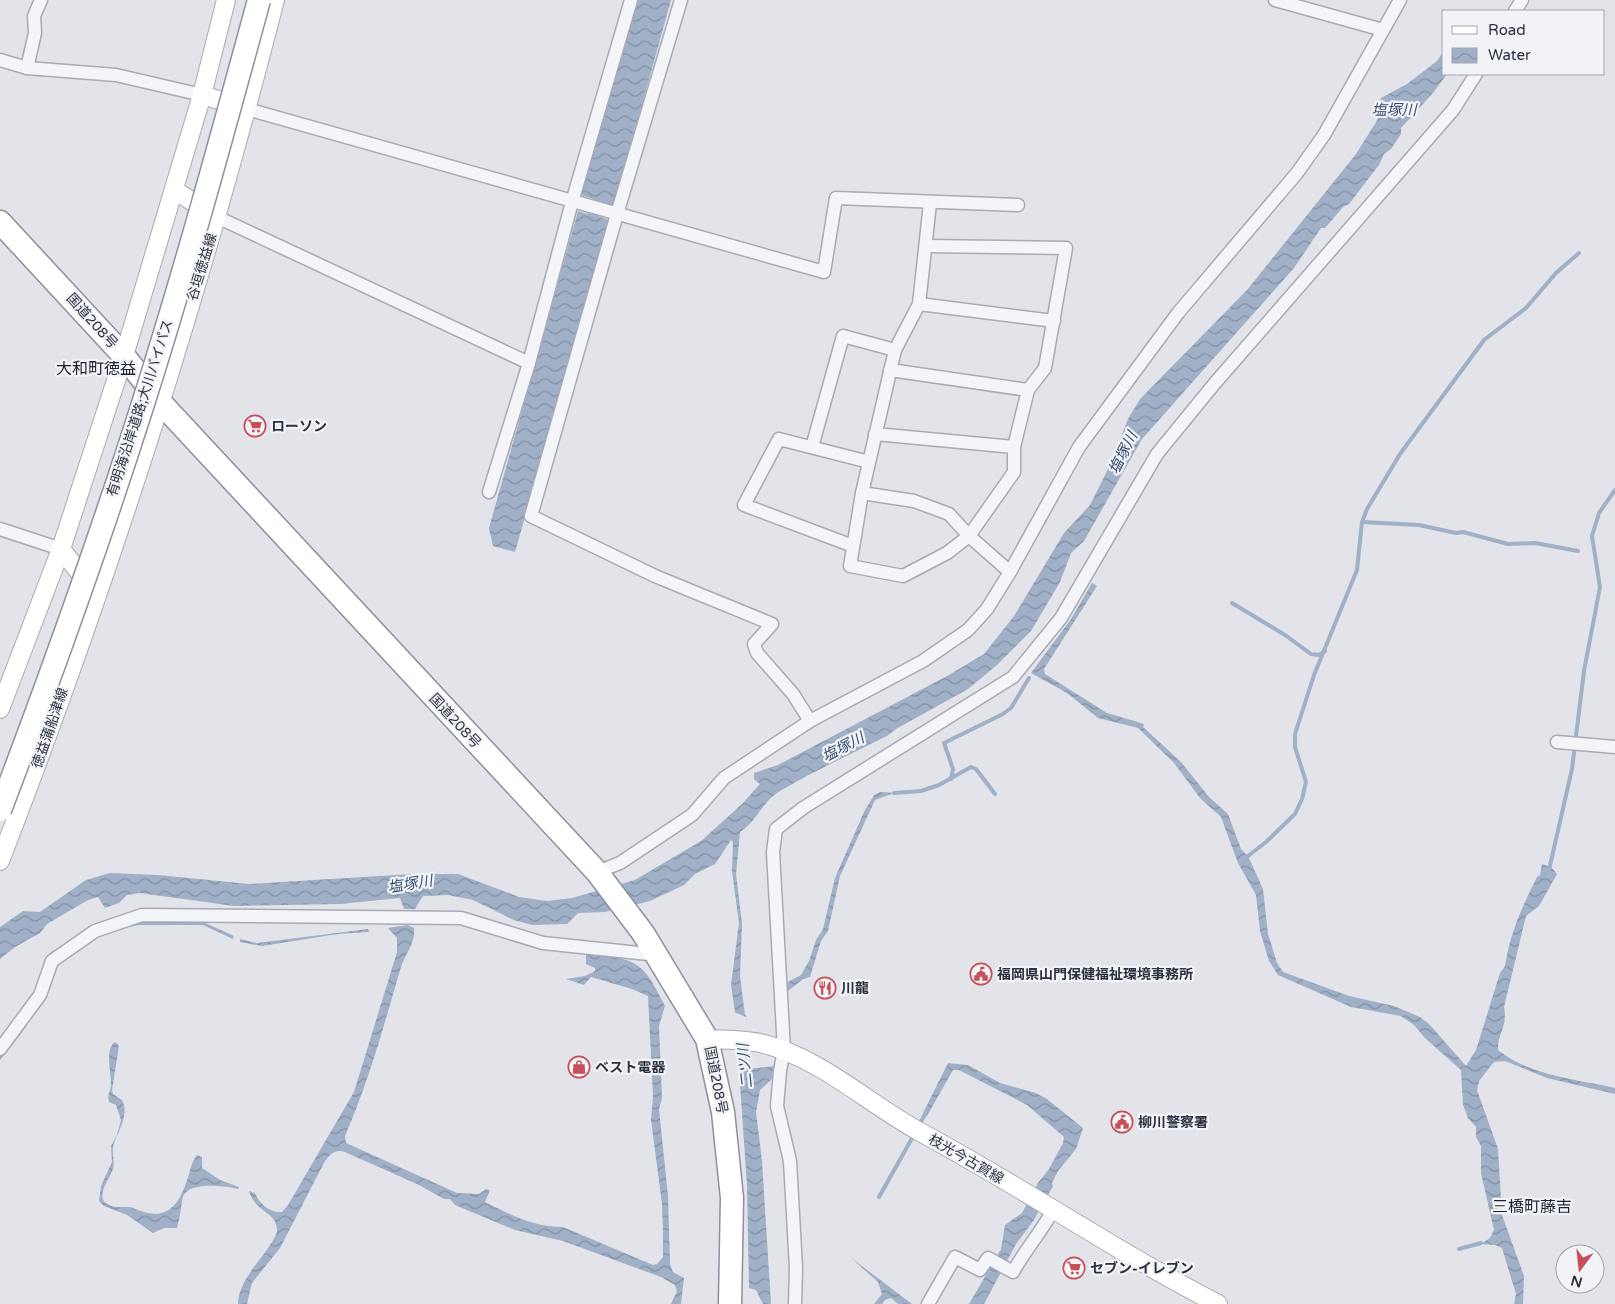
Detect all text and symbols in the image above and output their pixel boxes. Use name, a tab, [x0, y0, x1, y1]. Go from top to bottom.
legend	[1442, 10, 1605, 75]
text: Road	[1488, 21, 1526, 39]
text: Water	[1488, 46, 1531, 64]
water label: 塩塚川	[1371, 101, 1418, 119]
street label: 谷垣徳益線	[184, 231, 220, 303]
street label: 国道208号	[63, 290, 121, 352]
street label: 有明海沿岸道路;大川バイパス	[103, 317, 177, 499]
district label: 大和町徳益	[56, 359, 136, 379]
supermarket icon: ローソン	[243, 414, 267, 438]
place label: ローソン	[271, 418, 327, 435]
water label: 塩塚川	[1105, 427, 1142, 477]
street label: 徳益蒲船津線	[28, 686, 72, 770]
street label: 国道208号	[425, 690, 485, 752]
water label: 塩塚川	[819, 728, 869, 766]
water label: 塩塚川	[386, 871, 436, 896]
public building icon: 福岡県山門保健福祉環境事務所	[969, 962, 993, 986]
place label: 福岡県山門保健福祉環境事務所	[997, 966, 1193, 983]
restaurant icon: 川龍	[813, 976, 837, 1000]
place label: 川龍	[841, 980, 869, 997]
water label: 二ツ川	[733, 1041, 756, 1089]
street label: 国道208号	[701, 1045, 731, 1115]
shop icon: ベスト電器	[567, 1055, 591, 1079]
place label: ベスト電器	[595, 1059, 666, 1076]
public building icon: 柳川警察署	[1110, 1110, 1134, 1134]
place label: 柳川警察署	[1138, 1114, 1208, 1131]
street label: 枝光今古賀線	[925, 1131, 1007, 1187]
district label: 三橋町藤吉	[1492, 1197, 1572, 1217]
north arrow	[1555, 1244, 1605, 1294]
supermarket icon: セブン-イレブン	[1062, 1256, 1086, 1280]
place label: セブン-イレブン	[1090, 1260, 1194, 1277]
text: N	[1569, 1271, 1584, 1291]

